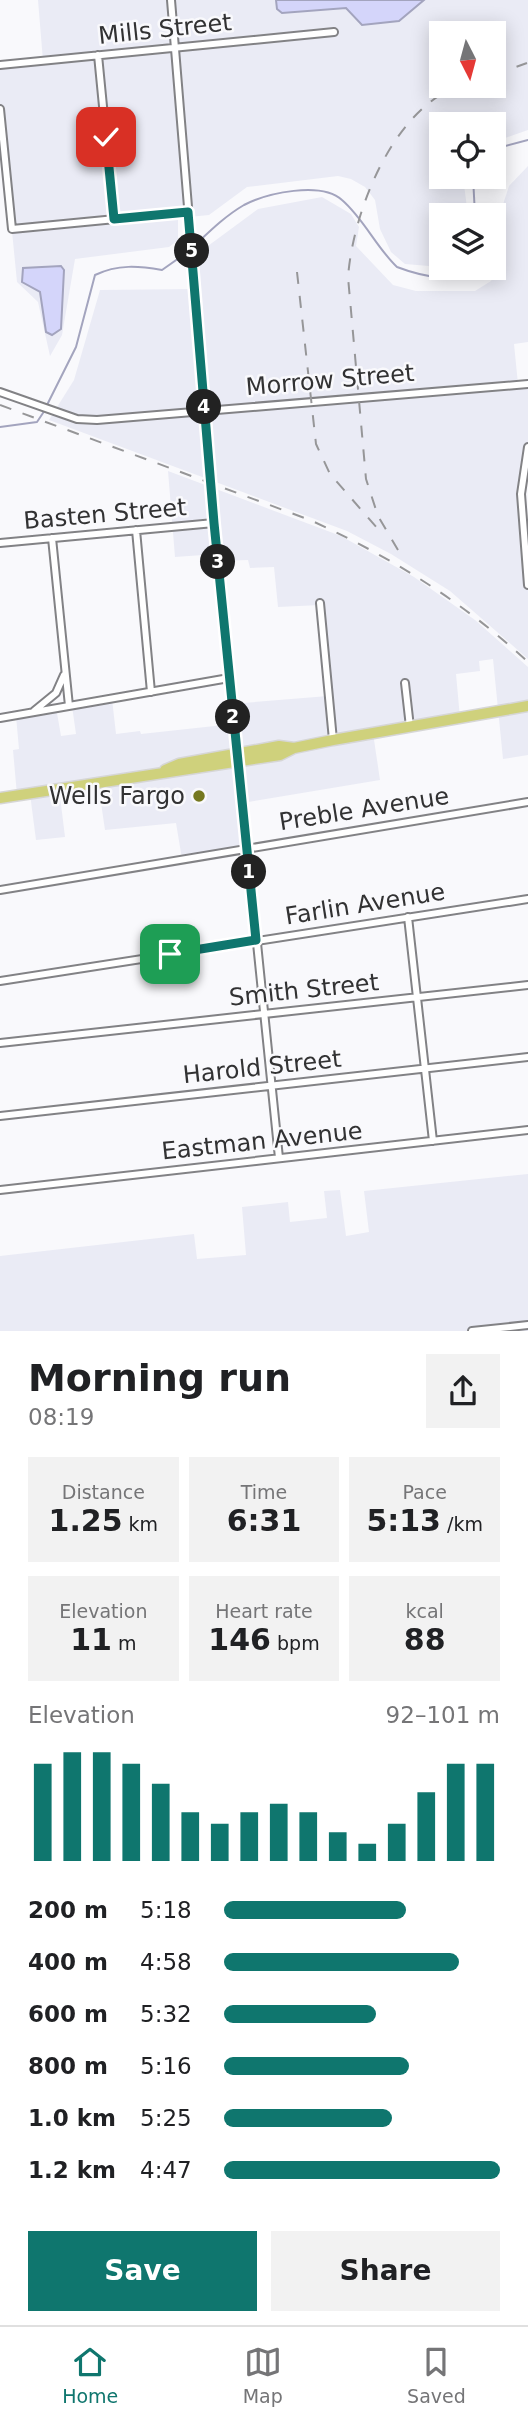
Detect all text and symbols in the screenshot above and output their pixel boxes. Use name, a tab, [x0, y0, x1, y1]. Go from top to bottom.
street label: Mills Street	[97, 8, 233, 50]
north arrow	[429, 21, 506, 98]
map controls	[429, 21, 506, 280]
pin	[76, 107, 136, 167]
button: locate	[429, 112, 506, 189]
icon: check	[87, 118, 125, 156]
button: layers	[429, 203, 506, 280]
pin: 5	[174, 233, 210, 268]
text: 5	[185, 239, 198, 261]
street label: Morrow Street	[245, 359, 415, 401]
pin: 4	[186, 390, 222, 424]
text: 4	[197, 395, 210, 417]
street label: Basten Street	[22, 493, 188, 535]
pin: 3	[200, 544, 235, 580]
text: 3	[211, 550, 224, 572]
pin: 2	[216, 700, 250, 734]
text: 2	[226, 705, 239, 727]
place label: Wells Fargo	[49, 782, 185, 810]
street label: Preble Avenue	[277, 782, 451, 836]
marker: Wells Fargo	[191, 788, 207, 804]
pin: 1	[232, 854, 266, 890]
text: 1	[242, 860, 255, 882]
street label: Farlin Avenue	[283, 878, 447, 930]
pin	[140, 924, 200, 984]
icon: arrive	[151, 935, 189, 973]
street label: Smith Street	[228, 968, 380, 1012]
street label: Harold Street	[181, 1045, 343, 1089]
street label: Eastman Avenue	[160, 1117, 364, 1165]
button: share	[426, 1354, 500, 1428]
text: Morning run	[28, 1356, 291, 1400]
text: 08:19	[28, 1404, 94, 1430]
text: Distance	[62, 1481, 145, 1503]
text: Time	[241, 1481, 287, 1503]
text: Pace	[402, 1481, 447, 1503]
text: 1.25	[49, 1503, 123, 1538]
text: 6:31	[227, 1503, 301, 1538]
text: 5:13	[366, 1503, 441, 1538]
text: km	[123, 1513, 158, 1535]
text: /km	[441, 1513, 483, 1535]
text: Elevation	[59, 1600, 147, 1622]
text: Heart rate	[215, 1600, 313, 1622]
text: kcal	[405, 1600, 444, 1622]
text: 11	[70, 1622, 112, 1657]
text: 146	[208, 1622, 271, 1657]
text: 88	[404, 1622, 446, 1657]
text: m	[112, 1632, 136, 1654]
text: bpm	[271, 1632, 320, 1654]
text: Elevation	[28, 1702, 135, 1728]
text: 92–101 m	[386, 1702, 500, 1728]
text: 200 m	[28, 1897, 108, 1923]
text: 5:18	[140, 1897, 192, 1923]
text: 400 m	[28, 1949, 108, 1975]
text: 4:58	[140, 1949, 192, 1975]
text: 600 m	[28, 2001, 108, 2027]
text: 5:32	[140, 2001, 192, 2027]
text: 800 m	[28, 2053, 108, 2079]
text: 5:16	[140, 2053, 192, 2079]
text: 1.0 km	[28, 2105, 116, 2131]
text: 5:25	[140, 2105, 192, 2131]
text: 1.2 km	[28, 2157, 116, 2183]
text: 4:47	[140, 2157, 192, 2183]
button: Save	[28, 2231, 257, 2311]
button: Share	[271, 2231, 500, 2311]
tab: Home	[62, 2343, 118, 2407]
tab: Map	[243, 2343, 283, 2407]
tab: Saved	[407, 2343, 466, 2407]

